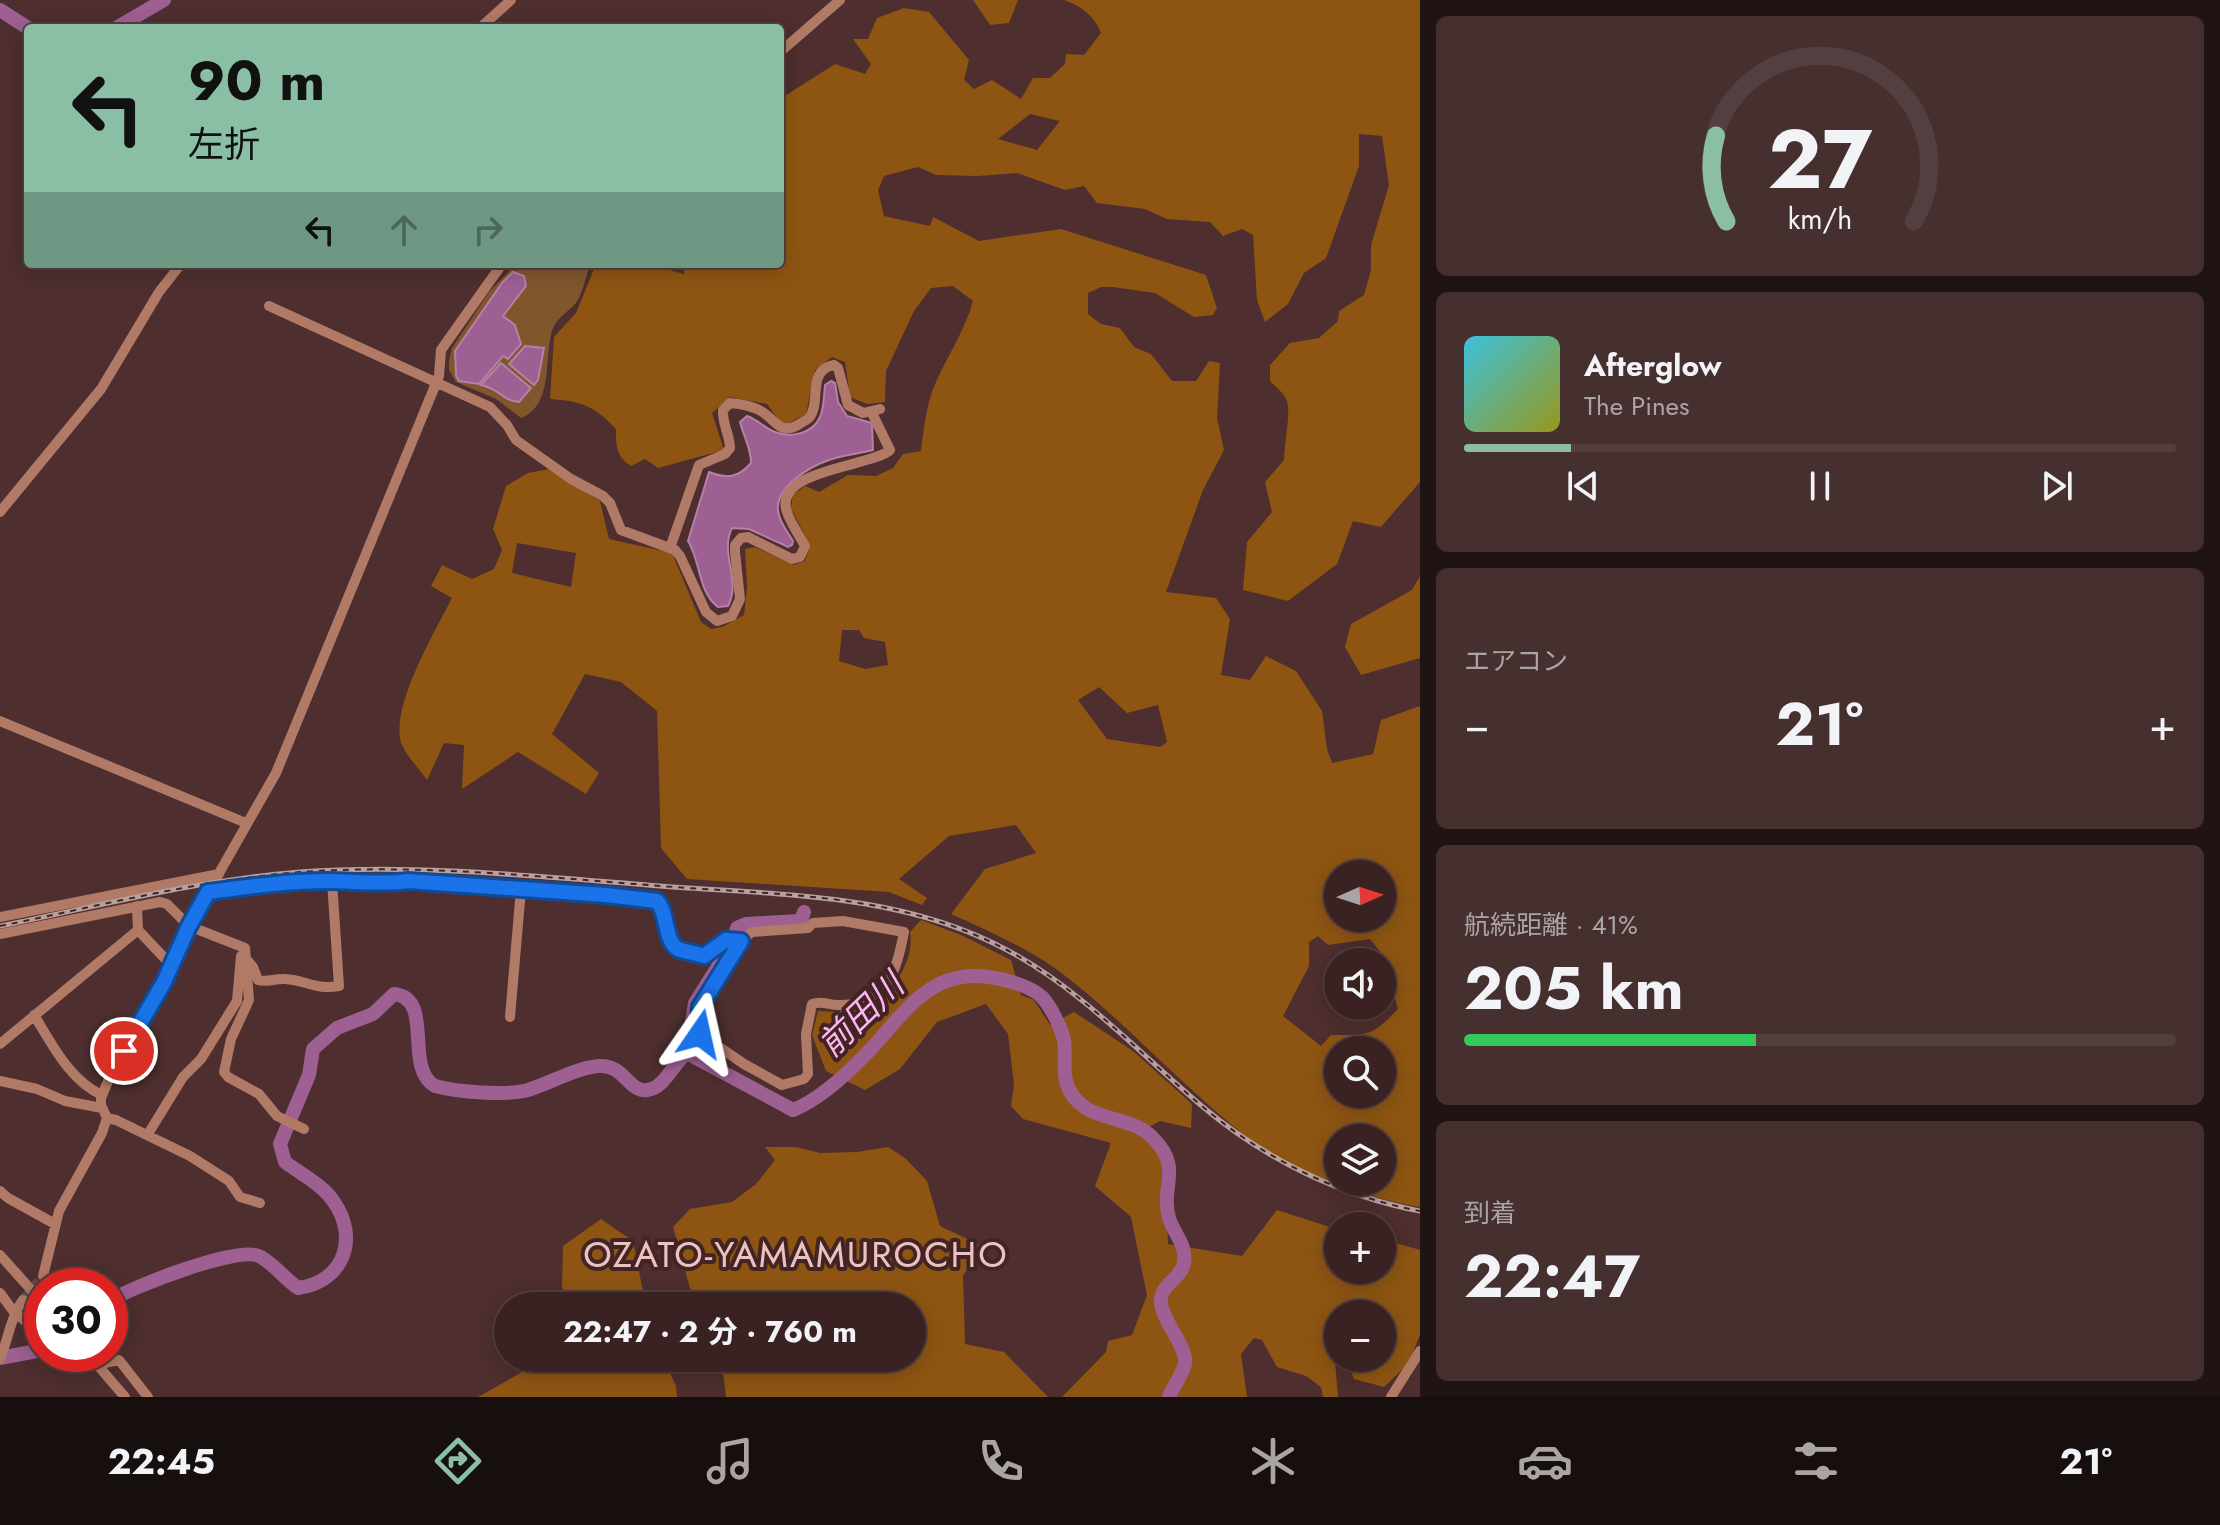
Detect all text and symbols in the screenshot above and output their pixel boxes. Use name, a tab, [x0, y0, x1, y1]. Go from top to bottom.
text: 90 m	[188, 40, 325, 121]
icon: left	[56, 56, 160, 160]
text: 27	[1768, 99, 1872, 219]
text: 左折	[188, 118, 260, 170]
text: km/h	[1788, 198, 1852, 240]
icon: left	[298, 208, 342, 252]
icon: ahead	[382, 208, 426, 252]
icon: right	[466, 208, 510, 252]
text: Afterglow	[1584, 344, 1721, 387]
text: The Pines	[1584, 387, 1689, 425]
icon: previous	[1561, 464, 1605, 508]
icon: pause	[1798, 464, 1842, 508]
icon: next	[2035, 464, 2079, 508]
text: エアコン	[1464, 642, 1568, 680]
text: 21°	[1776, 681, 1863, 768]
text: −	[1464, 693, 1490, 757]
text: +	[2149, 693, 2176, 757]
north arrow	[1324, 860, 1396, 932]
map controls	[1324, 860, 1396, 1372]
text: 航続距離 · 41%	[1464, 906, 1638, 944]
text: 205 km	[1464, 945, 1684, 1032]
button: sound	[1324, 948, 1396, 1020]
water label: 前田川	[807, 960, 917, 1068]
position arrow	[658, 992, 742, 1076]
pin	[90, 1017, 158, 1085]
icon: arrive	[102, 1029, 146, 1073]
button: search	[1324, 1036, 1396, 1108]
button: layers	[1324, 1124, 1396, 1196]
text: 到着	[1464, 1194, 1516, 1232]
button: +	[1324, 1212, 1396, 1284]
district label: OZATO-YAMAMUROCHO	[583, 1228, 1009, 1280]
text: 22:47	[1464, 1233, 1640, 1320]
speed limit sign: 30	[24, 1268, 128, 1372]
button: −	[1324, 1300, 1396, 1372]
text: 22:47 · 2 分 · 760 m	[563, 1310, 857, 1353]
icon: directions	[430, 1433, 486, 1489]
icon: music	[702, 1433, 758, 1489]
icon: phone	[973, 1433, 1029, 1489]
icon: climate	[1245, 1433, 1301, 1489]
icon: car	[1517, 1433, 1573, 1489]
icon: filters	[1788, 1433, 1844, 1489]
text: 22:45	[108, 1435, 215, 1487]
text: 21°	[2060, 1435, 2112, 1487]

